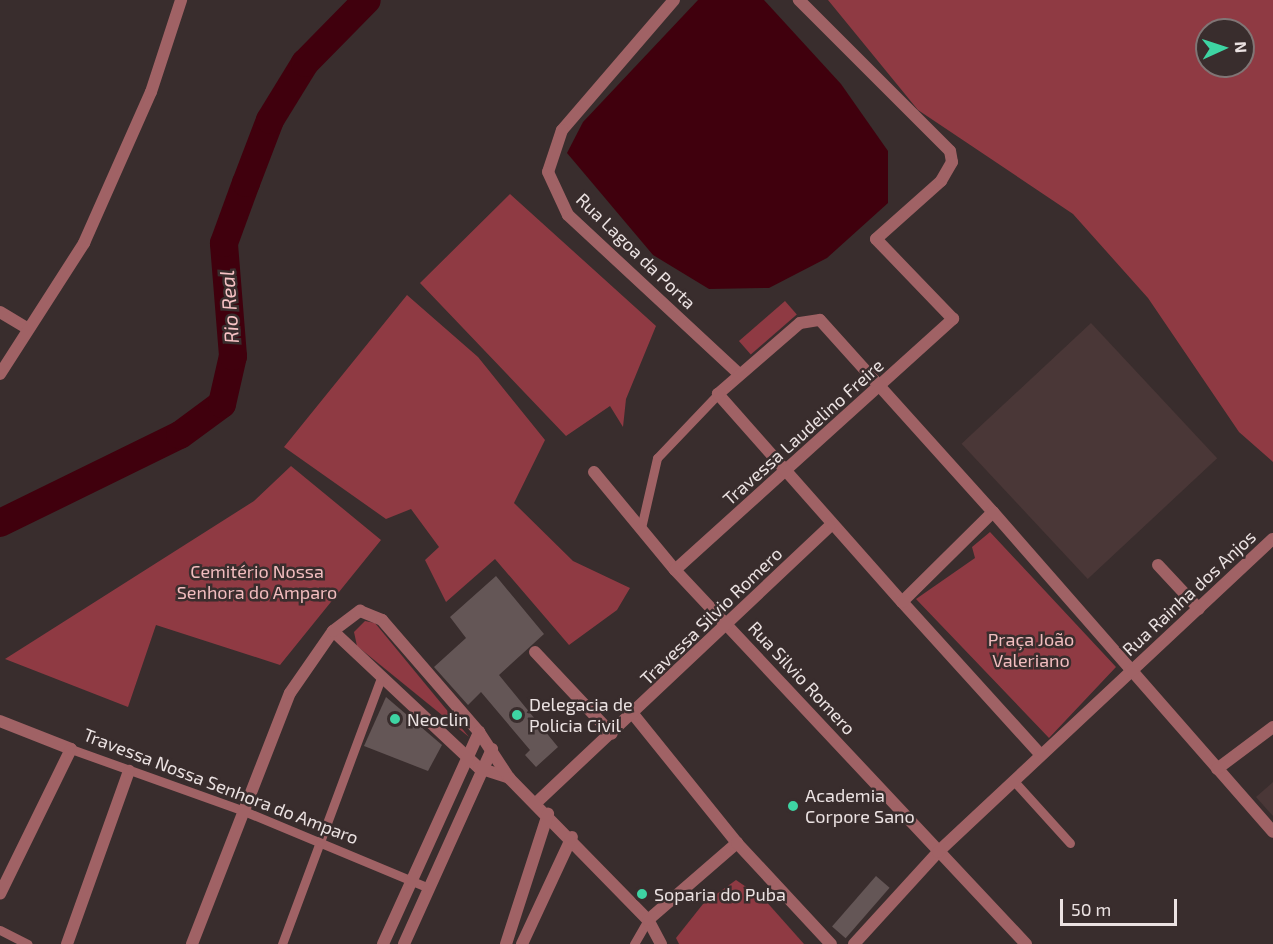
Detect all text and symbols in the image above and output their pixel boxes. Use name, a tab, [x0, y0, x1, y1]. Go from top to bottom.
north arrow	[1195, 18, 1255, 78]
text: N	[1232, 41, 1251, 53]
street label: Rua Lagoa da Porta	[572, 189, 700, 313]
water label: Rio Real	[214, 270, 244, 344]
street label: Travessa Laudelino Freire	[718, 354, 888, 510]
street label: Rua Rainha dos Anjos	[1118, 526, 1260, 660]
street label: Travessa Silvio Romero	[636, 543, 786, 689]
park label: Cemitério Nossa Senhora do Amparo	[176, 561, 338, 604]
street label: Rua Silvio Romero	[744, 617, 860, 739]
park label: Praça João Valeriano	[988, 629, 1074, 672]
place label: Delegacia de Policia Civil	[529, 694, 633, 736]
place label: Neoclin	[407, 708, 469, 730]
marker: Delegacia de Policia Civil	[510, 708, 524, 722]
marker: Neoclin	[388, 712, 402, 726]
street label: Travessa Nossa Senhora do Amparo	[80, 723, 362, 849]
place label: Academia Corpore Sano	[805, 785, 915, 828]
marker: Academia Corpore Sano	[786, 799, 800, 813]
place label: Soparia do Puba	[654, 883, 786, 905]
marker: Soparia do Puba	[635, 887, 649, 901]
scale bar	[1063, 887, 1180, 925]
text: 50 m	[1071, 898, 1111, 920]

